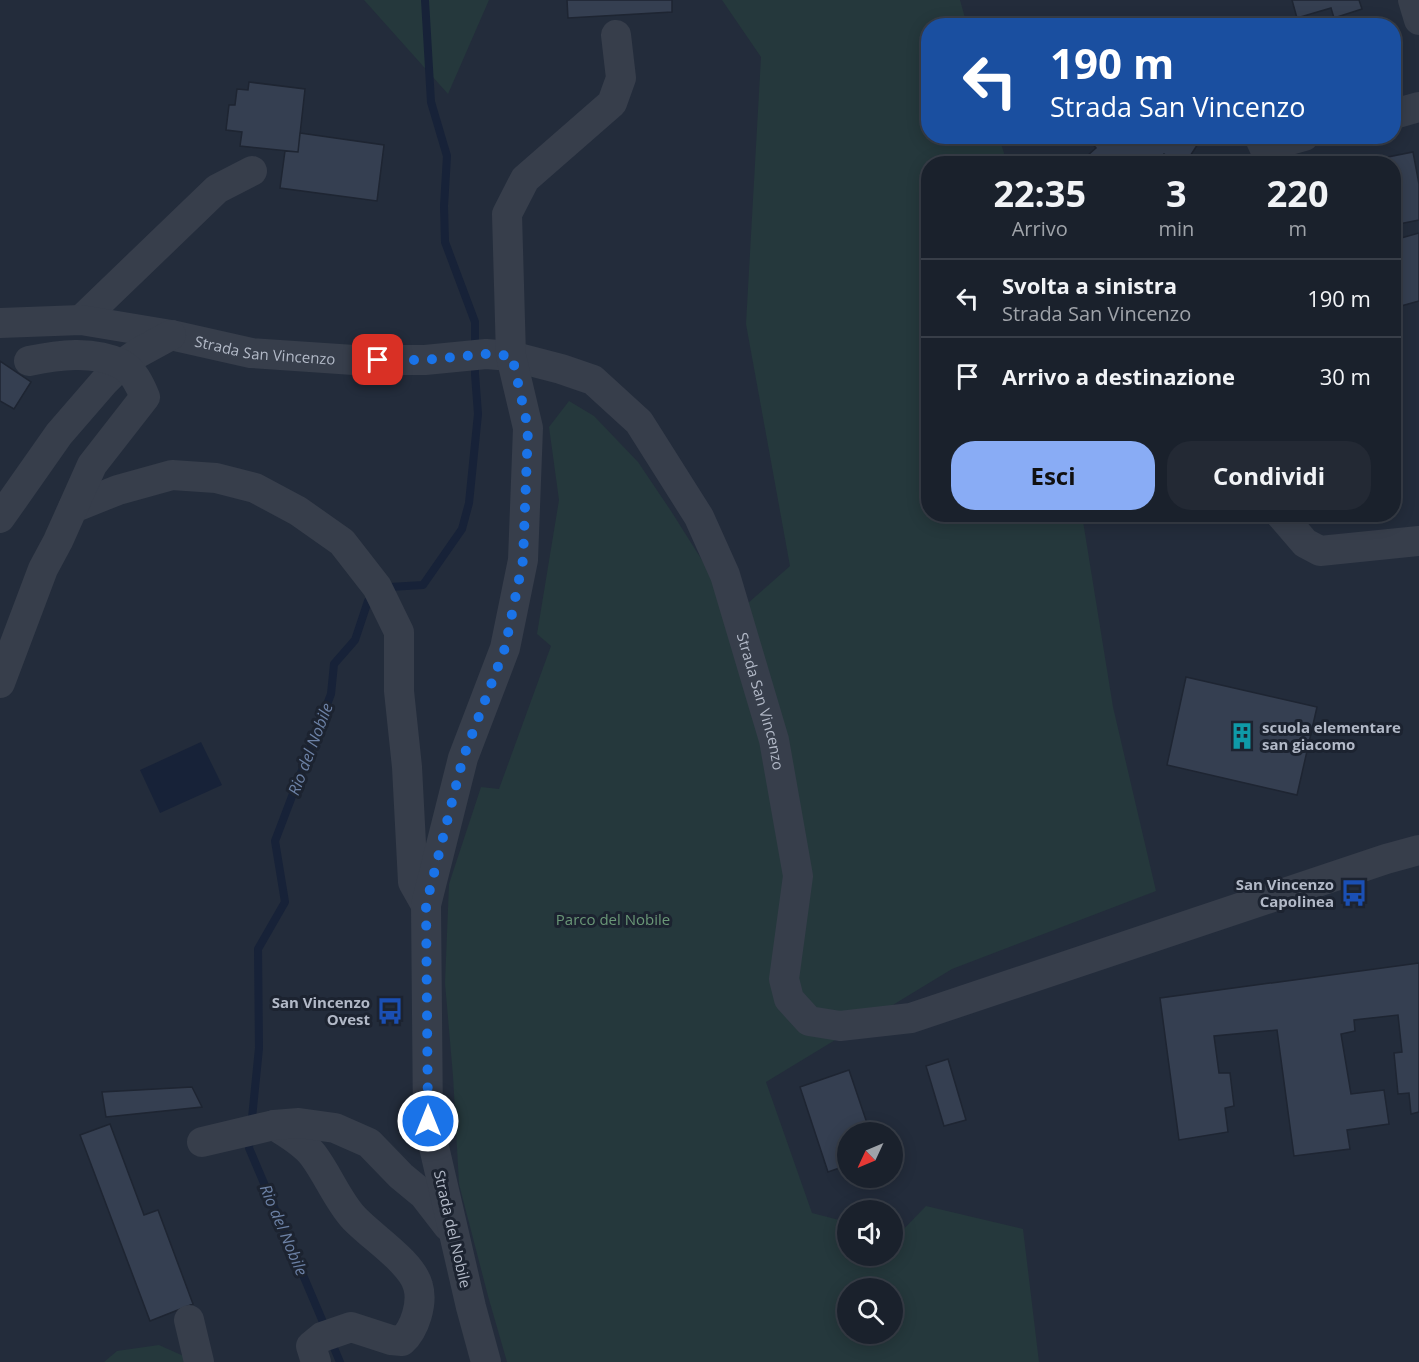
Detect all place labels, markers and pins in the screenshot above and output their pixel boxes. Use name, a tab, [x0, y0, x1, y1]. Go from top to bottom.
pin	[352, 334, 403, 385]
place label: scuola elementare san giacomo	[1262, 717, 1401, 754]
building icon: scuola elementare san giacomo	[1227, 721, 1257, 751]
place label: San Vincenzo Capolinea	[1236, 874, 1334, 911]
bus stop icon: San Vincenzo Capolinea	[1339, 878, 1369, 908]
place label: San Vincenzo Ovest	[272, 992, 370, 1029]
bus stop icon: San Vincenzo Ovest	[375, 996, 405, 1026]

